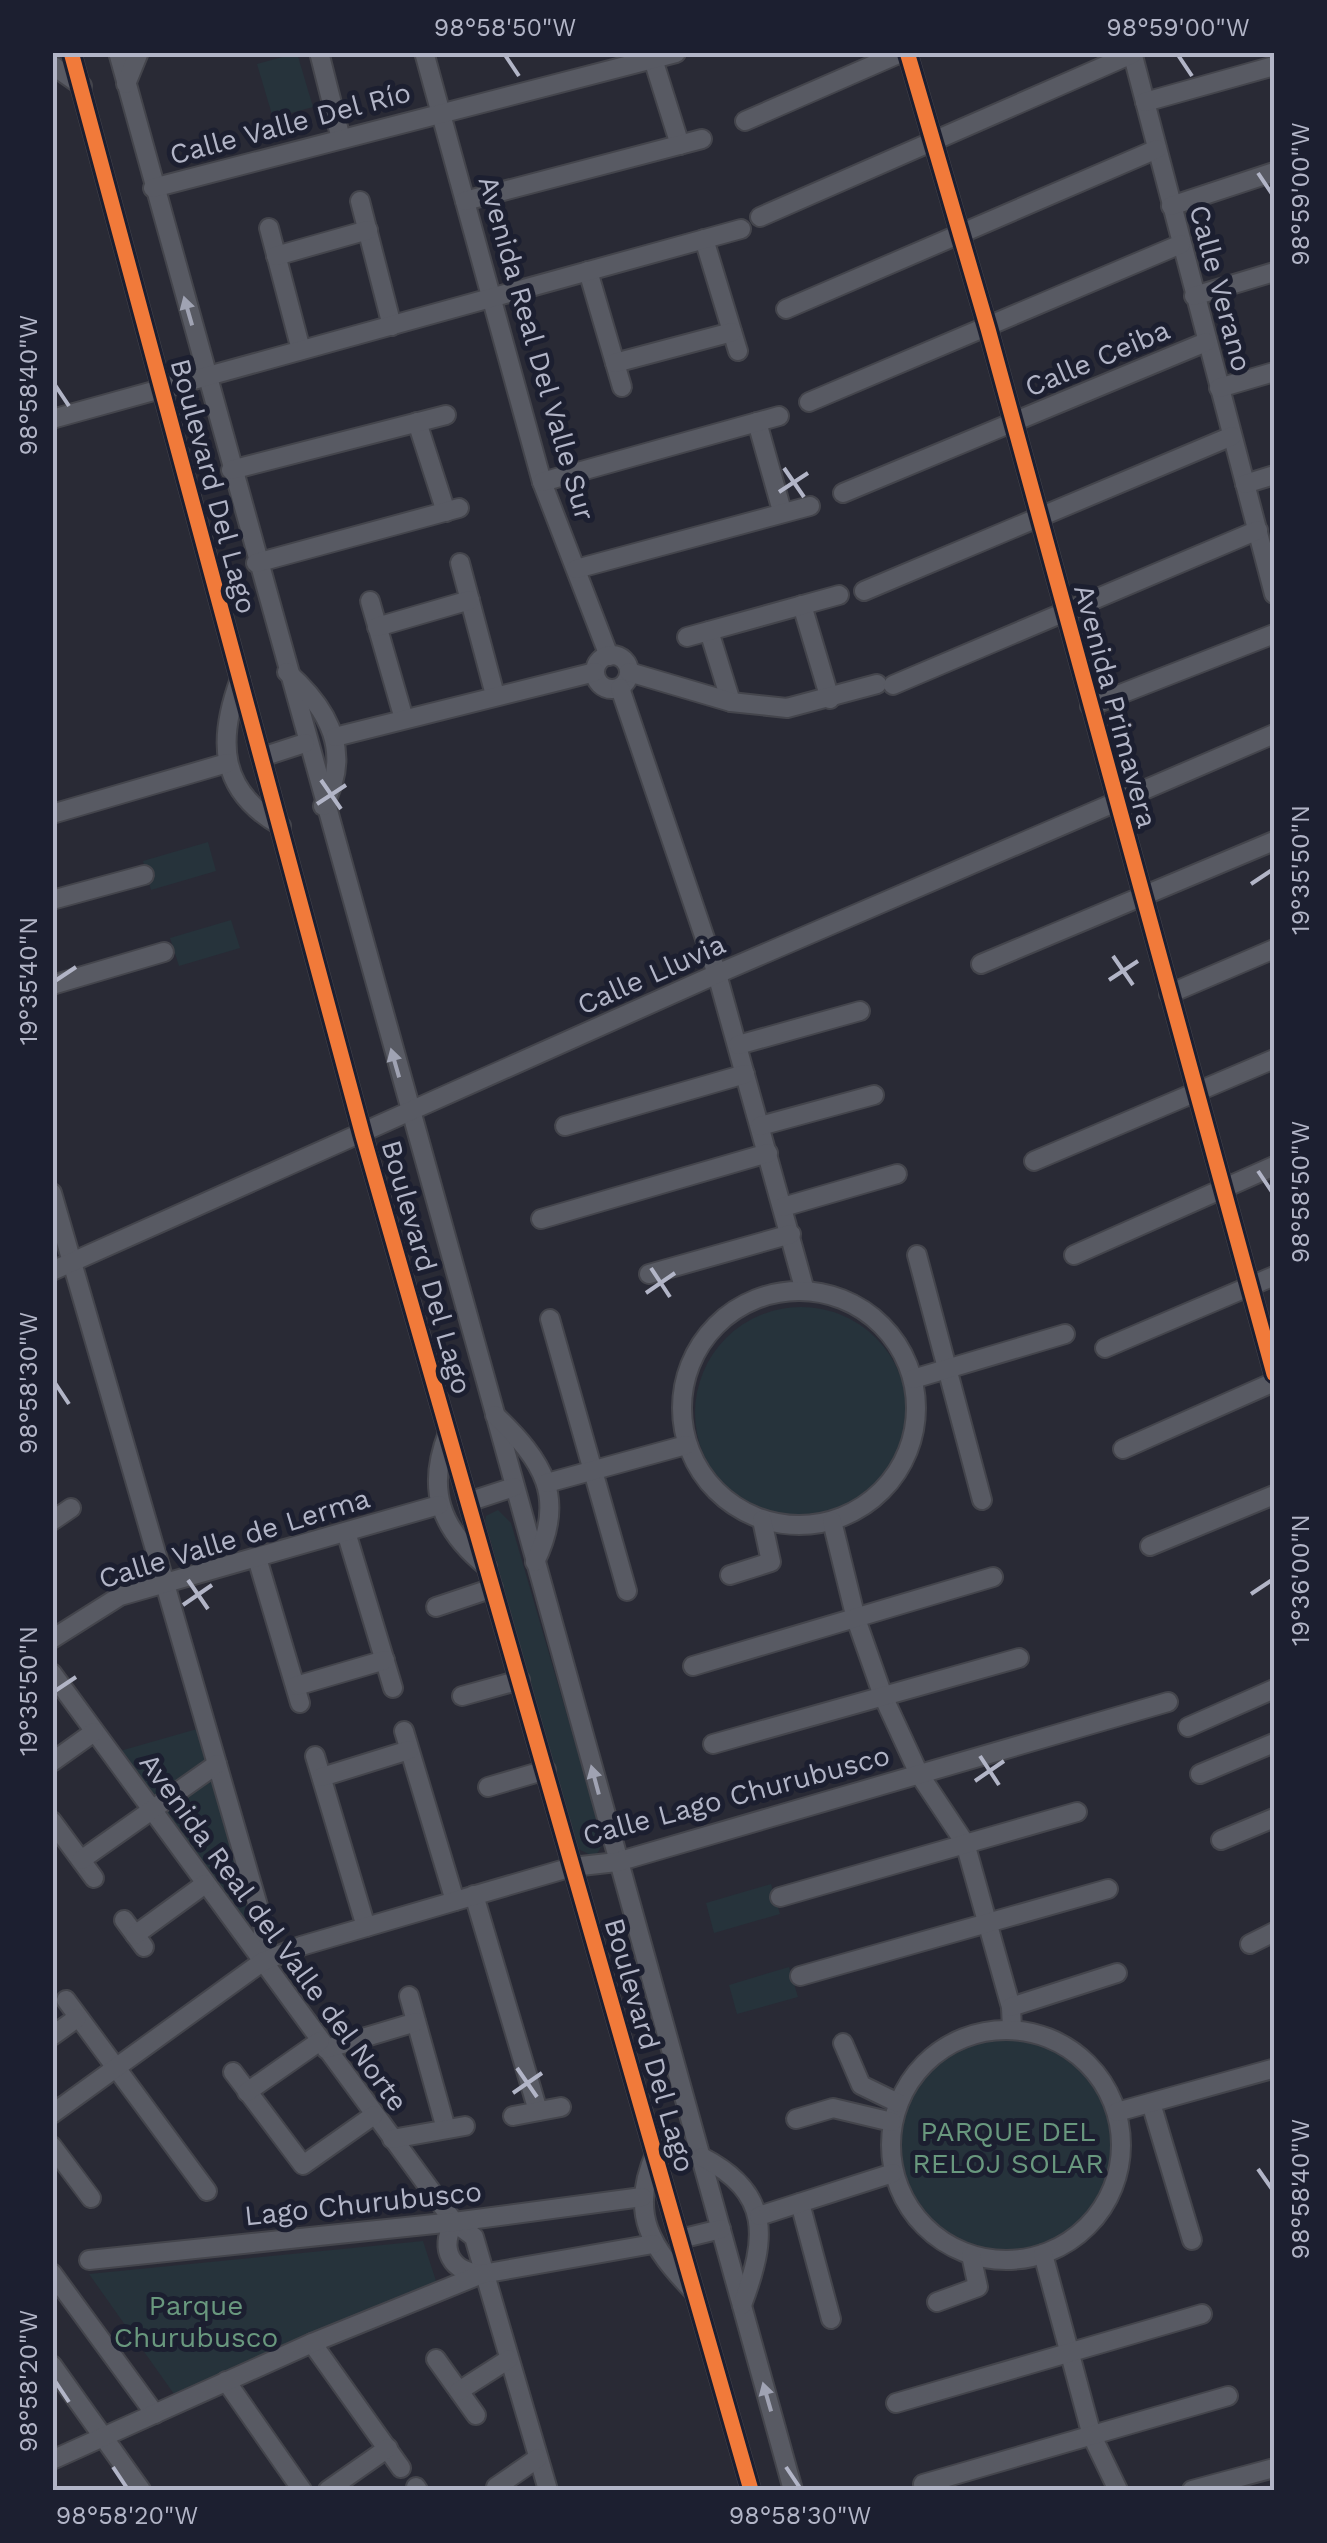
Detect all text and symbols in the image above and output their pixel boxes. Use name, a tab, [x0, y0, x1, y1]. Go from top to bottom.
text: 98°58'50"W	[434, 13, 576, 42]
text: 98°59'00"W	[1106, 13, 1250, 42]
street label: Calle Valle Del Río	[166, 75, 414, 172]
text: 98°59'00"W	[1286, 122, 1315, 266]
street label: Avenida Real Del Valle Sur	[471, 172, 602, 524]
street label: Calle Verano	[1182, 201, 1259, 375]
one-way arrow	[179, 295, 195, 326]
street label: Calle Ceiba	[1020, 313, 1175, 404]
text: 98°58'40"W	[14, 315, 43, 455]
street label: Boulevard Del Lago	[164, 355, 263, 617]
street label: Avenida Primavera	[1067, 581, 1164, 832]
text: 19°35'50"N	[1286, 805, 1315, 935]
text: 19°35'40"N	[14, 917, 43, 1045]
street label: Calle Lluvia	[572, 927, 730, 1022]
one-way arrow	[386, 1047, 402, 1078]
text: 98°58'50"W	[1286, 1121, 1315, 1263]
street label: Boulevard Del Lago	[374, 1136, 479, 1398]
text: 98°58'30"W	[14, 1312, 43, 1454]
street label: Calle Valle de Lerma	[95, 1481, 374, 1595]
text: 19°36'00"N	[1286, 1514, 1315, 1646]
text: 19°35'50"N	[14, 1626, 43, 1756]
street label: Calle Lago Churubusco	[579, 1739, 893, 1852]
street label: Avenida Real del Valle del Norte	[133, 1747, 415, 2118]
one-way arrow	[586, 1764, 602, 1795]
street label: Boulevard Del Lago	[597, 1914, 702, 2176]
park label: PARQUE DEL RELOJ SOLAR	[912, 2115, 1104, 2180]
text: 98°58'40"W	[1286, 2119, 1315, 2259]
street label: Lago Churubusco	[243, 2175, 483, 2232]
park label: Parque Churubusco	[114, 2289, 278, 2354]
text: 98°58'20"W	[14, 2310, 43, 2452]
one-way arrow	[759, 2381, 775, 2412]
text: 98°58'20"W	[56, 2501, 198, 2530]
text: 98°58'30"W	[729, 2501, 871, 2530]

